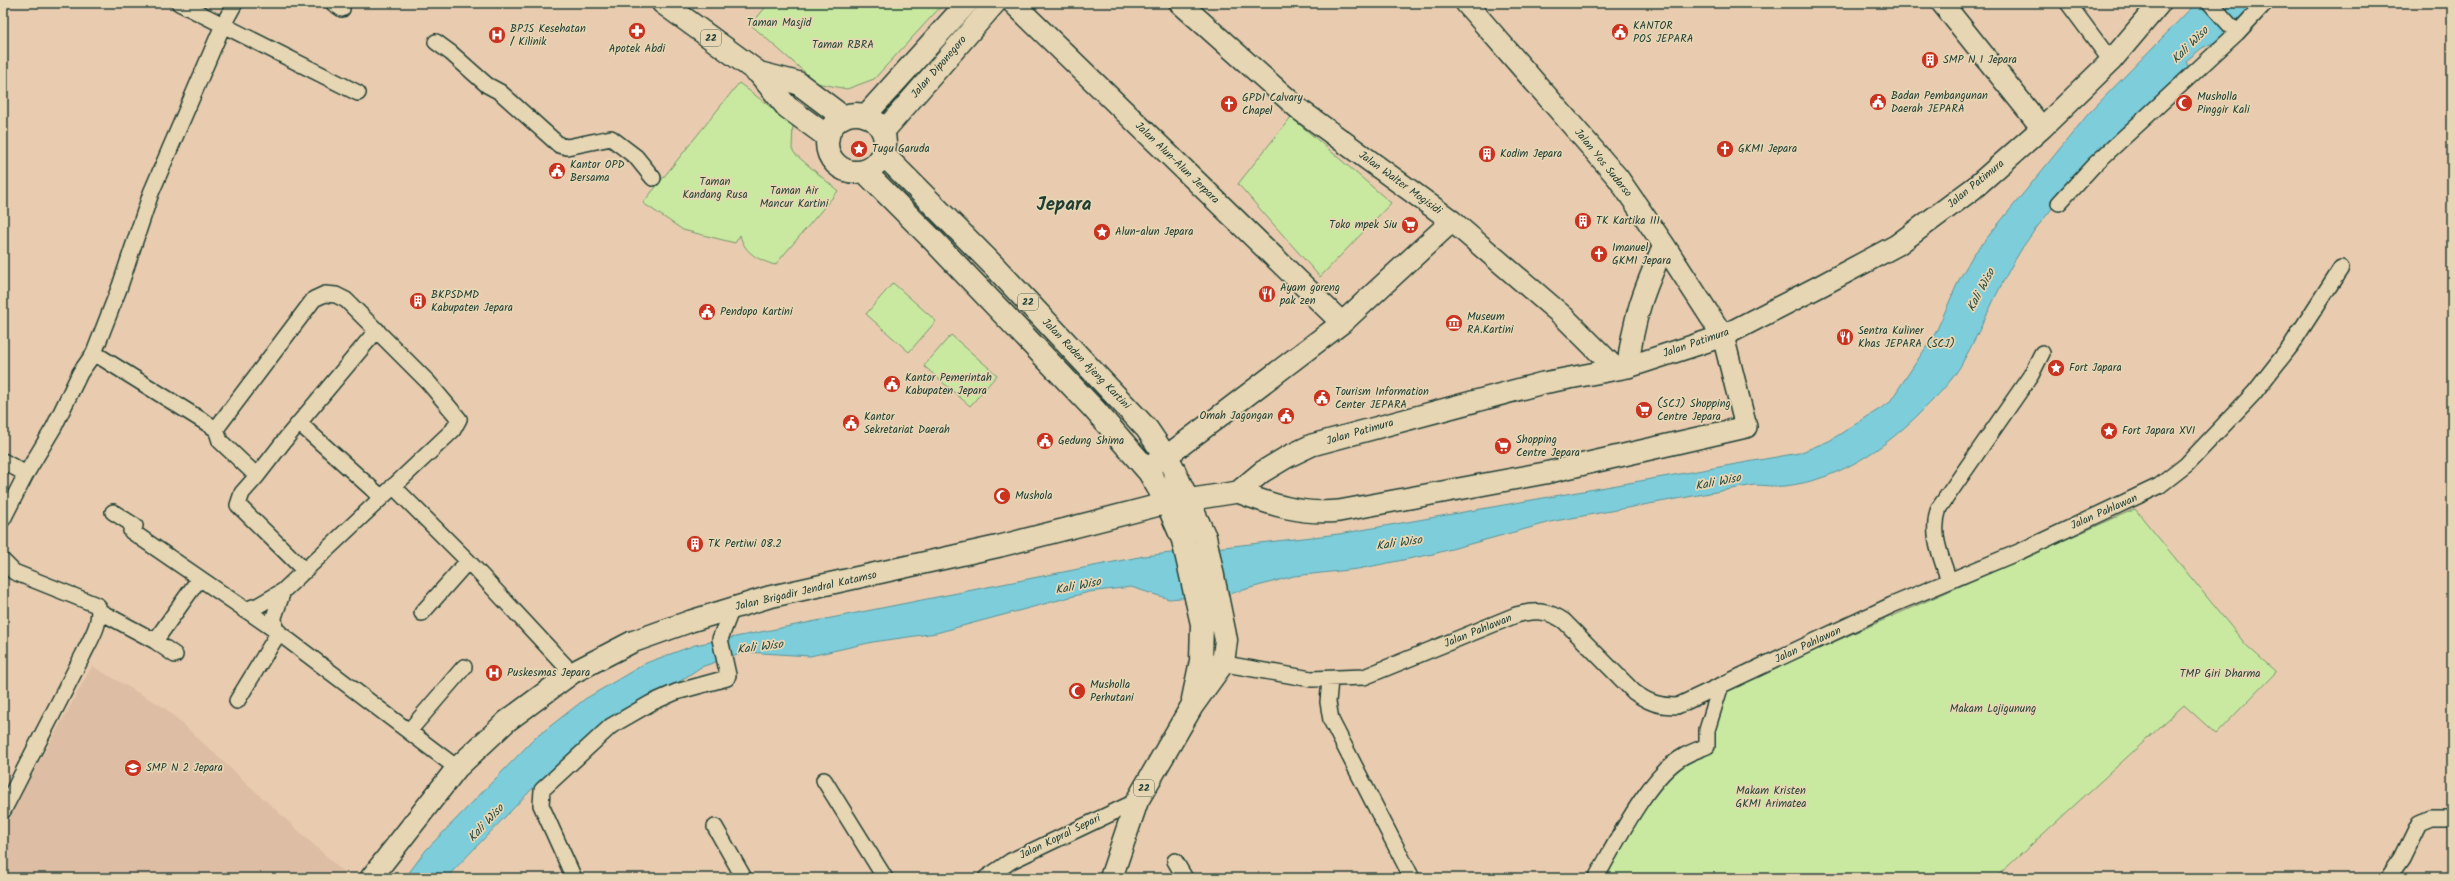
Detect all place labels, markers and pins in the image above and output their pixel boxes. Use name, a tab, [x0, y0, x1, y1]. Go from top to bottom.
place label: KANTOR POS JEPARA	[1633, 17, 1694, 48]
place label: BPJS Kesehatan / Kilinik	[510, 20, 586, 51]
pharmacy icon: Apotek Abdi	[627, 21, 647, 41]
public building icon: KANTOR POS JEPARA	[1610, 22, 1630, 42]
hospital icon: BPJS Kesehatan / Kilinik	[487, 25, 507, 45]
place label: Apotek Abdi	[609, 40, 666, 58]
building icon: SMP N 1 Jepara	[1920, 50, 1940, 70]
place label: SMP N 1 Jepara	[1943, 51, 2017, 69]
place label: Badan Pembangunan Daerah JEPARA	[1891, 87, 1988, 118]
place label: Musholla Pinggir Kali	[2197, 88, 2250, 119]
place label: GPDI Calvary Chapel	[1242, 89, 1303, 120]
public building icon: Badan Pembangunan Daerah JEPARA	[1868, 92, 1888, 112]
mosque icon: Musholla Pinggir Kali	[2174, 93, 2194, 113]
church icon: GPDI Calvary Chapel	[1219, 94, 1239, 114]
place icon: Tugu Garuda	[849, 139, 869, 159]
church icon: GKMI Jepara	[1715, 139, 1735, 159]
place label: Tugu Garuda	[872, 140, 930, 158]
place label: GKMI Jepara	[1738, 140, 1797, 158]
building icon: Kodim Jepara	[1477, 144, 1497, 164]
place label: Kodim Jepara	[1500, 145, 1562, 163]
place label: Kantor OPD Bersama	[570, 156, 625, 187]
public building icon: Kantor OPD Bersama	[547, 161, 567, 181]
building icon: TK Kartika III	[1573, 211, 1593, 231]
place label: TK Kartika III	[1596, 212, 1660, 230]
supermarket icon: Toko mpek Siu	[1400, 215, 1420, 235]
place label: Toko mpek Siu	[1329, 216, 1398, 234]
place icon: Alun-alun Jepara	[1092, 222, 1112, 242]
place label: Alun-alun Jepara	[1115, 223, 1193, 241]
place label: Imanuel GKMI Jepara	[1612, 239, 1671, 270]
church icon: Imanuel GKMI Jepara	[1589, 244, 1609, 264]
place label: Ayam goreng pak zen	[1279, 279, 1340, 310]
restaurant icon: Ayam goreng pak zen	[1257, 284, 1277, 304]
place label: BKPSDMD Kabupaten Jepara	[431, 286, 513, 317]
building icon: BKPSDMD Kabupaten Jepara	[408, 291, 428, 311]
public building icon: Pendopo Kartini	[697, 302, 717, 322]
place label: Pendopo Kartini	[720, 303, 793, 321]
place label: Museum RA.Kartini	[1467, 308, 1514, 339]
museum icon: Museum RA.Kartini	[1444, 313, 1464, 333]
place label: Sentra Kuliner Khas JEPARA (SCJ)	[1858, 322, 1955, 353]
restaurant icon: Sentra Kuliner Khas JEPARA (SCJ)	[1835, 327, 1855, 347]
place icon: Fort Japara	[2046, 358, 2066, 378]
place label: Fort Japara	[2069, 359, 2122, 377]
place label: Kantor Pemerintah Kabupaten Jepara	[905, 369, 992, 400]
public building icon: Kantor Pemerintah Kabupaten Jepara	[882, 374, 902, 394]
place label: Tourism Information Center JEPARA	[1335, 383, 1429, 414]
public building icon: Tourism Information Center JEPARA	[1312, 388, 1332, 408]
place label: (SCJ) Shopping Centre Jepara	[1657, 395, 1731, 426]
supermarket icon: (SCJ) Shopping Centre Jepara	[1634, 400, 1654, 420]
public building icon: Omah Jagongan	[1276, 406, 1296, 426]
place label: Omah Jagongan	[1199, 407, 1273, 425]
place label: Kantor Sekretariat Daerah	[864, 408, 950, 439]
public building icon: Kantor Sekretariat Daerah	[841, 413, 861, 433]
place icon: Fort Japara XVI	[2099, 421, 2119, 441]
place label: Fort Japara XVI	[2122, 422, 2195, 440]
public building icon: Gedung Shima	[1035, 431, 1055, 451]
place label: Shopping Centre Jepara	[1516, 431, 1580, 462]
place label: Gedung Shima	[1058, 432, 1124, 450]
supermarket icon: Shopping Centre Jepara	[1493, 436, 1513, 456]
mosque icon: Mushola	[992, 486, 1012, 506]
place label: Mushola	[1015, 487, 1052, 505]
building icon: TK Pertiwi 08.2	[685, 534, 705, 554]
place label: TK Pertiwi 08.2	[708, 535, 782, 553]
hospital icon: Puskesmas Jepara	[484, 663, 504, 683]
place label: Puskesmas Jepara	[507, 664, 590, 682]
place label: Musholla Perhutani	[1090, 676, 1134, 707]
mosque icon: Musholla Perhutani	[1067, 681, 1087, 701]
school or university icon: SMP N 2 Jepara	[123, 758, 143, 778]
place label: SMP N 2 Jepara	[146, 759, 223, 777]

